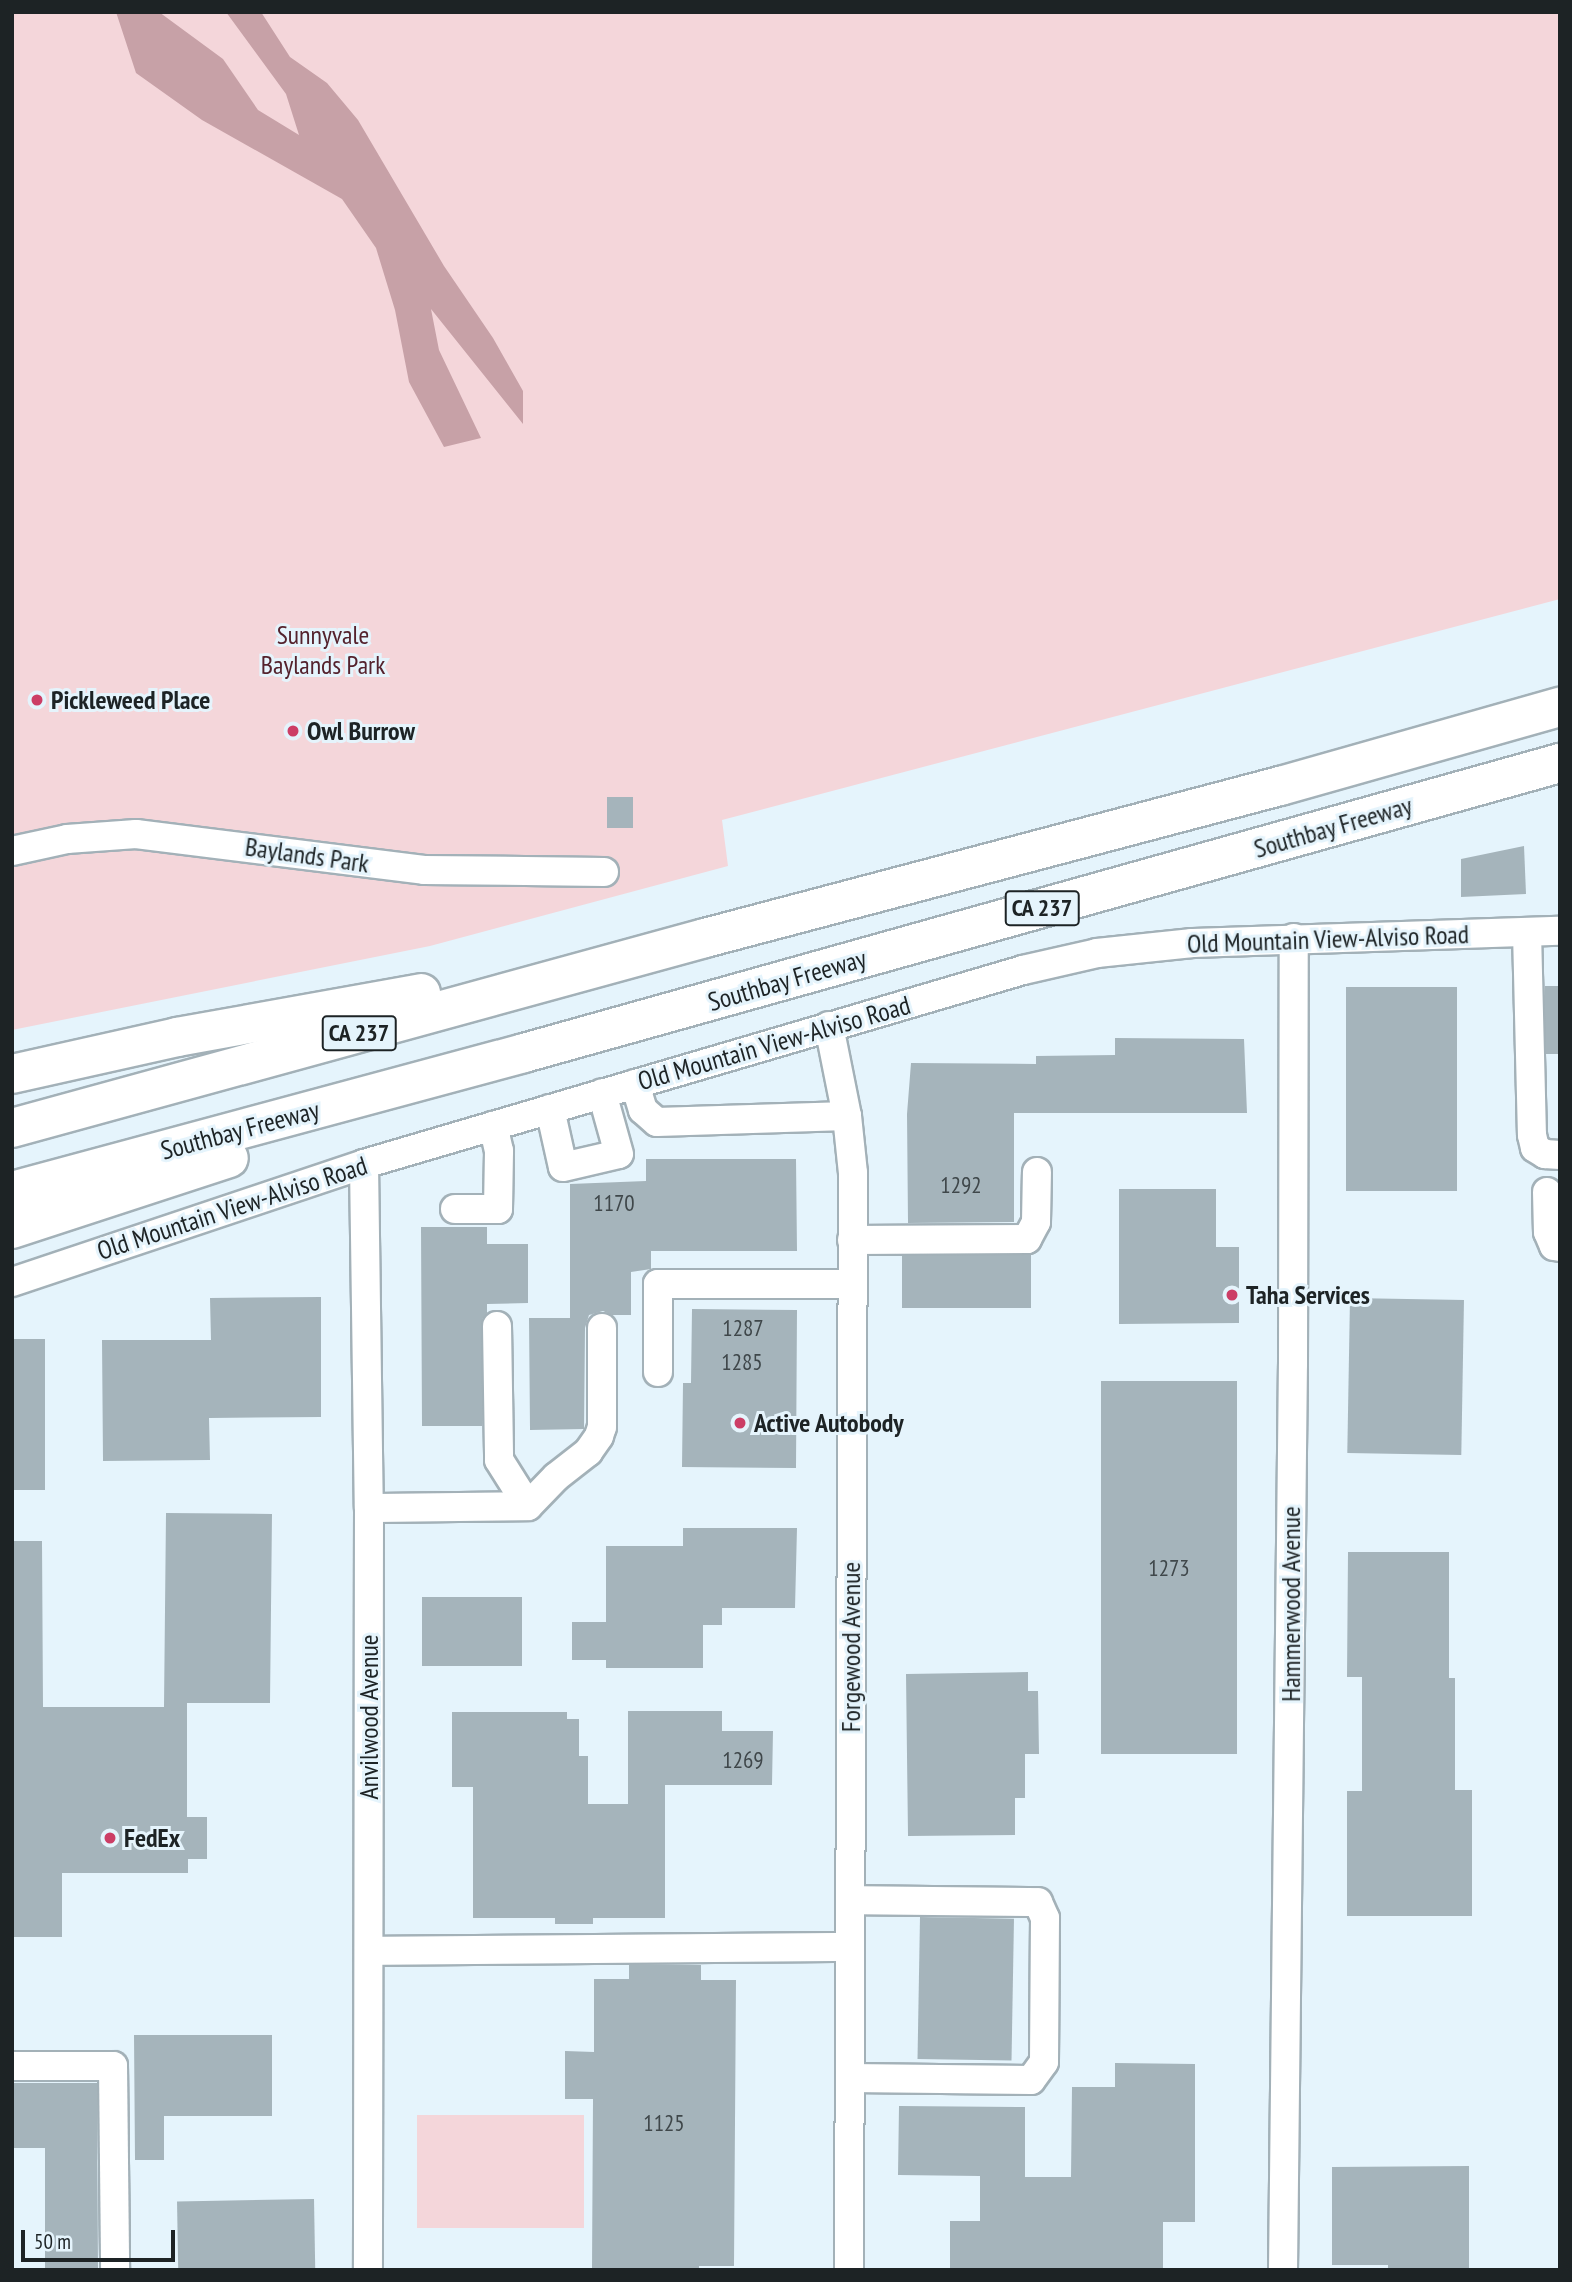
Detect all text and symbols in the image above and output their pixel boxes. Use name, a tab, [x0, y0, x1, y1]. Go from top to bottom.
park label: Sunnyvale Baylands Park	[261, 619, 385, 680]
place label: Pickleweed Place	[51, 684, 210, 716]
marker: Pickleweed Place	[29, 692, 45, 708]
place label: Owl Burrow	[307, 715, 415, 747]
marker: Owl Burrow	[285, 723, 301, 739]
street label: Southbay Freeway	[1250, 789, 1416, 865]
street label: Baylands Park	[243, 831, 371, 879]
road number: CA 237	[1004, 888, 1080, 928]
street label: Old Mountain View-Alviso Road	[1186, 918, 1470, 960]
street label: Southbay Freeway	[704, 942, 870, 1018]
street label: Old Mountain View-Alviso Road	[634, 989, 914, 1097]
road number: CA 237	[320, 1013, 398, 1054]
street label: Southbay Freeway	[157, 1094, 323, 1166]
street label: Old Mountain View-Alviso Road	[93, 1149, 371, 1267]
house number: 1292	[940, 1171, 982, 1199]
house number: 1170	[593, 1189, 635, 1217]
place label: Taha Services	[1246, 1279, 1370, 1311]
marker: Taha Services	[1224, 1287, 1240, 1303]
house number: 1287	[722, 1314, 764, 1342]
house number: 1285	[721, 1348, 763, 1376]
place label: Active Autobody	[754, 1407, 905, 1439]
marker: Active Autobody	[732, 1415, 748, 1431]
street label: Hammerwood Avenue	[1275, 1506, 1307, 1702]
house number: 1273	[1148, 1554, 1190, 1582]
street label: Forgewood Avenue	[835, 1562, 867, 1732]
street label: Anvilwood Avenue	[353, 1634, 385, 1800]
house number: 1269	[722, 1746, 764, 1774]
place label: FedEx	[124, 1822, 180, 1854]
marker: FedEx	[102, 1830, 118, 1846]
house number: 1125	[643, 2109, 685, 2137]
scale bar	[24, 2216, 178, 2260]
text: 50 m	[34, 2228, 71, 2255]

